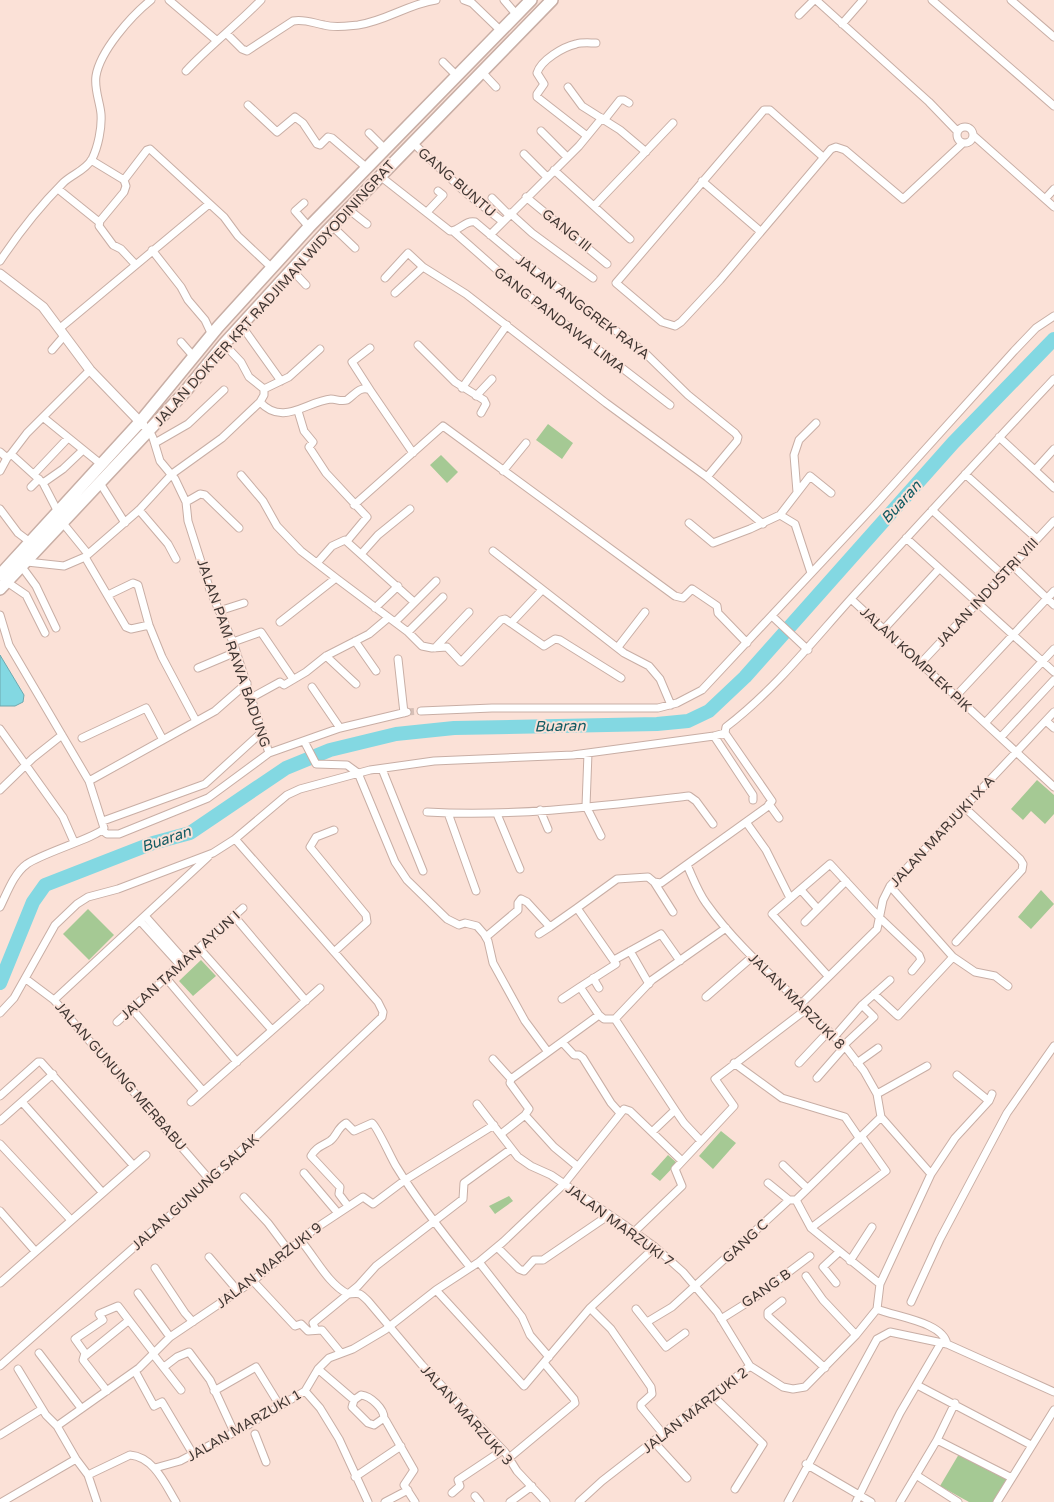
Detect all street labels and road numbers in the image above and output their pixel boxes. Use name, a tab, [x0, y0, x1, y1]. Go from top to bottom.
street label: GANG BUNTU	[414, 144, 499, 221]
street label: JALAN DOKTER KRT RADJIMAN WIDYODININGRAT	[150, 157, 399, 430]
street label: GANG III	[539, 205, 595, 255]
street label: JALAN ANGGREK RAYA	[512, 252, 653, 363]
street label: GANG PANDAWA LIMA	[491, 264, 629, 377]
street label: JALAN INDUSTRI VIII	[933, 534, 1042, 650]
street label: JALAN PAM RAWA BADUNG	[193, 557, 274, 750]
street label: JALAN KOMPLEK PIK	[856, 603, 975, 715]
street label: JALAN MARJUKI IX A	[886, 772, 998, 890]
street label: JALAN TAMAN AYUN I	[117, 907, 244, 1024]
street label: JALAN MARZUKI 8	[745, 950, 849, 1053]
street label: JALAN GUNUNG MERBABU	[51, 998, 190, 1154]
street label: JALAN GUNUNG SALAK	[128, 1131, 262, 1254]
street label: JALAN MARZUKI 7	[562, 1181, 677, 1270]
street label: GANG C	[719, 1216, 772, 1267]
street label: JALAN MARZUKI 9	[213, 1219, 326, 1312]
street label: GANG B	[738, 1265, 794, 1311]
street label: JALAN MARZUKI 3	[417, 1362, 516, 1469]
street label: JALAN MARZUKI 2	[639, 1364, 752, 1457]
street label: JALAN MARZUKI 1	[184, 1386, 305, 1465]

